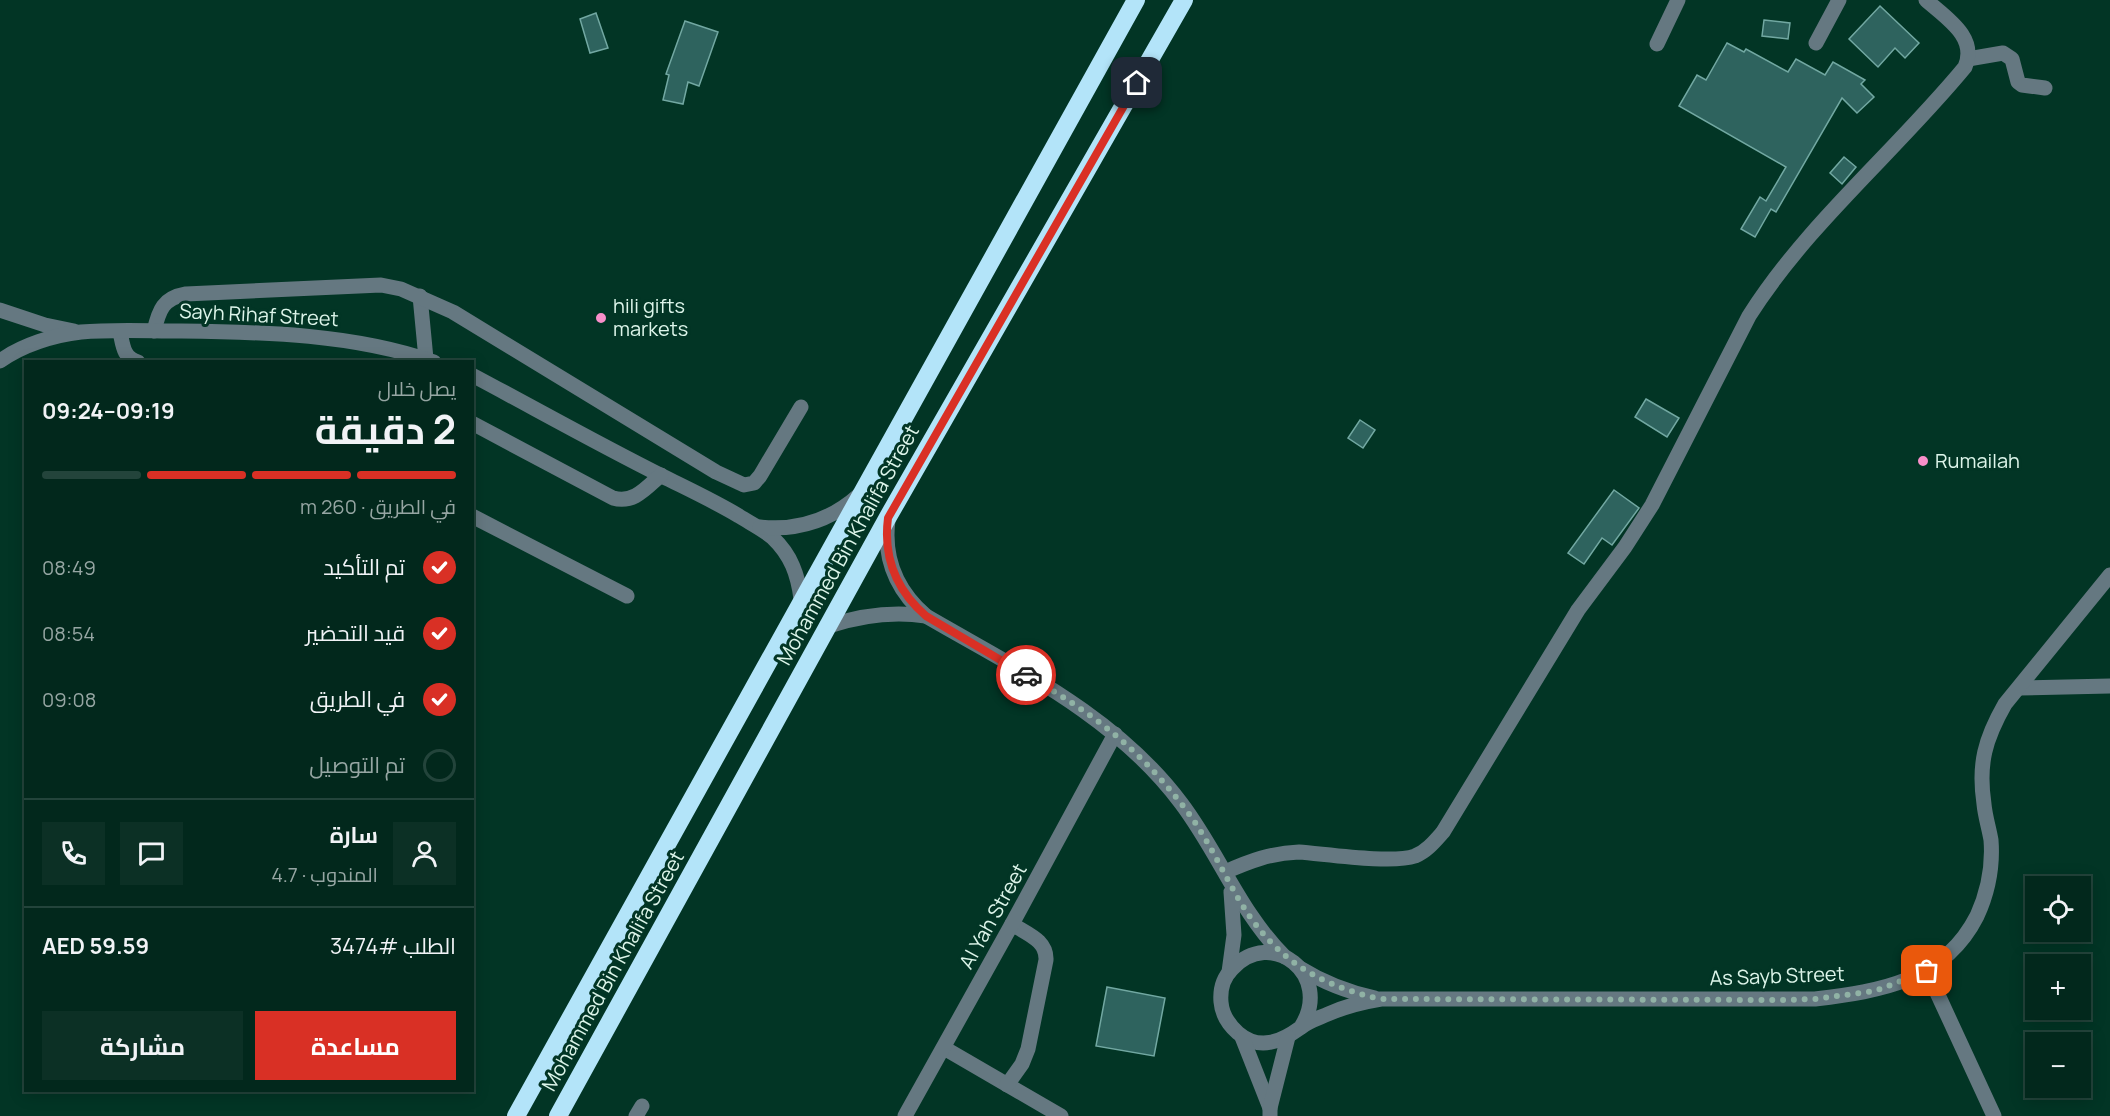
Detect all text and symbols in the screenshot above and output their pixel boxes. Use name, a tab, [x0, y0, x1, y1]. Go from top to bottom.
pin	[1111, 57, 1162, 108]
icon: home	[1120, 66, 1153, 99]
place label: hili gifts markets	[613, 292, 688, 342]
street label: Sayh Rihaf Street	[179, 297, 339, 332]
marker: hili gifts markets	[594, 311, 608, 325]
text: يصل خلال	[378, 375, 456, 402]
text: 09:19–09:24	[42, 396, 175, 426]
text: 2 دقيقة	[315, 402, 456, 456]
street label: Mohammed Bin Khalifa Street	[770, 420, 925, 670]
place label: Rumailah	[1935, 447, 2020, 474]
marker: Rumailah	[1916, 454, 1930, 468]
text: في الطريق · 260 m	[300, 493, 456, 520]
icon: check	[423, 551, 456, 584]
text: تم التأكيد	[323, 552, 405, 582]
text: 08:49	[42, 554, 96, 581]
icon: check	[423, 617, 456, 650]
text: قيد التحضير	[305, 618, 405, 648]
text: 08:54	[42, 620, 95, 647]
courier	[996, 645, 1056, 705]
icon: car	[1010, 659, 1043, 692]
icon: check	[423, 683, 456, 716]
text: في الطريق	[310, 684, 405, 714]
text: 09:08	[42, 686, 96, 713]
text: تم التوصيل	[309, 750, 405, 780]
text: سارة	[330, 820, 378, 850]
button: phone	[42, 822, 105, 885]
button: chat	[120, 822, 183, 885]
button: person	[393, 822, 456, 885]
street label: Mohammed Bin Khalifa Street	[535, 846, 690, 1096]
street label: Al Yah Street	[952, 858, 1033, 973]
text: المندوب · 4.7	[271, 861, 378, 888]
map controls	[2025, 876, 2091, 1098]
button: locate	[2025, 876, 2091, 942]
text: AED 59.59	[42, 931, 149, 961]
text: الطلب #3474	[330, 931, 456, 961]
pin	[1901, 945, 1952, 996]
icon: bag	[1910, 954, 1943, 987]
button: +	[2025, 954, 2091, 1020]
street label: As Sayb Street	[1709, 960, 1845, 991]
button: مشاركة	[42, 1011, 243, 1080]
button: مساعدة	[255, 1011, 456, 1080]
button: −	[2025, 1032, 2091, 1098]

